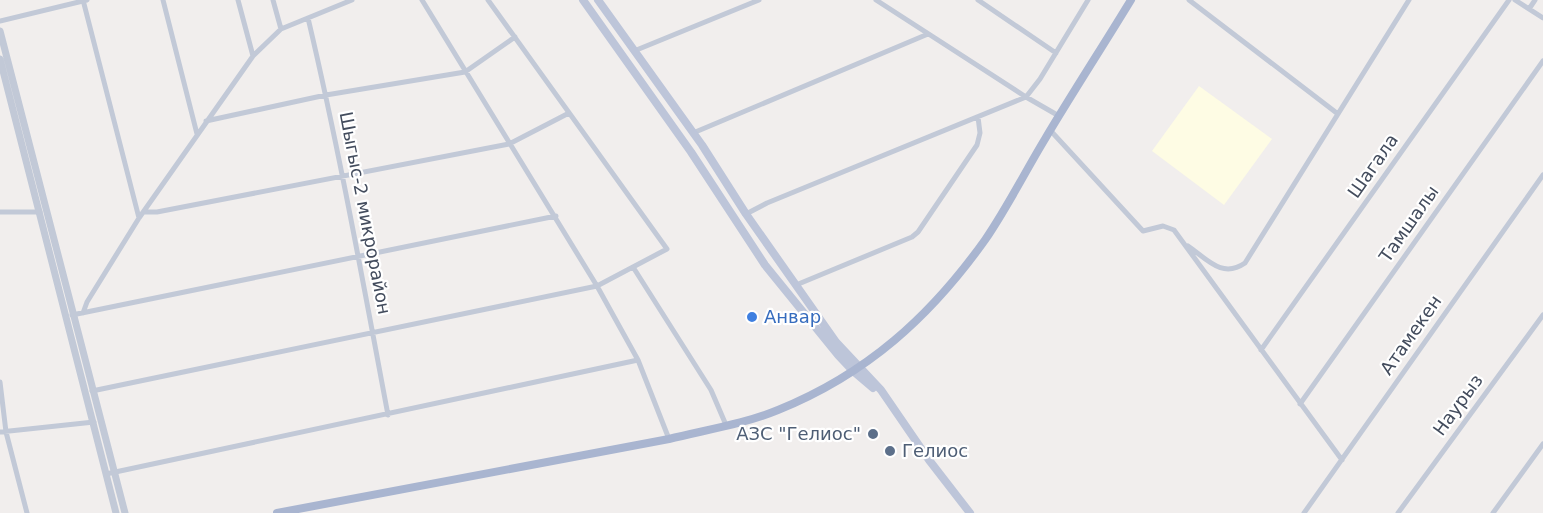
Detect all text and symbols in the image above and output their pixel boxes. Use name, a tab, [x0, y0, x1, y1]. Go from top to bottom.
street label: Шыгыс-2 микрорайон	[336, 110, 395, 316]
street label: Шагала	[1343, 130, 1402, 202]
street label: Тамшалы	[1374, 181, 1443, 267]
street label: Атамекен	[1376, 291, 1446, 378]
place label: Анвар	[764, 306, 821, 327]
marker: Анвар	[745, 310, 759, 324]
street label: Наурыз	[1428, 370, 1487, 439]
place label: АЗС "Гелиос"	[736, 423, 861, 444]
marker: АЗС "Гелиос"	[866, 427, 880, 441]
place label: Гелиос	[902, 440, 968, 461]
marker: Гелиос	[883, 444, 897, 458]

